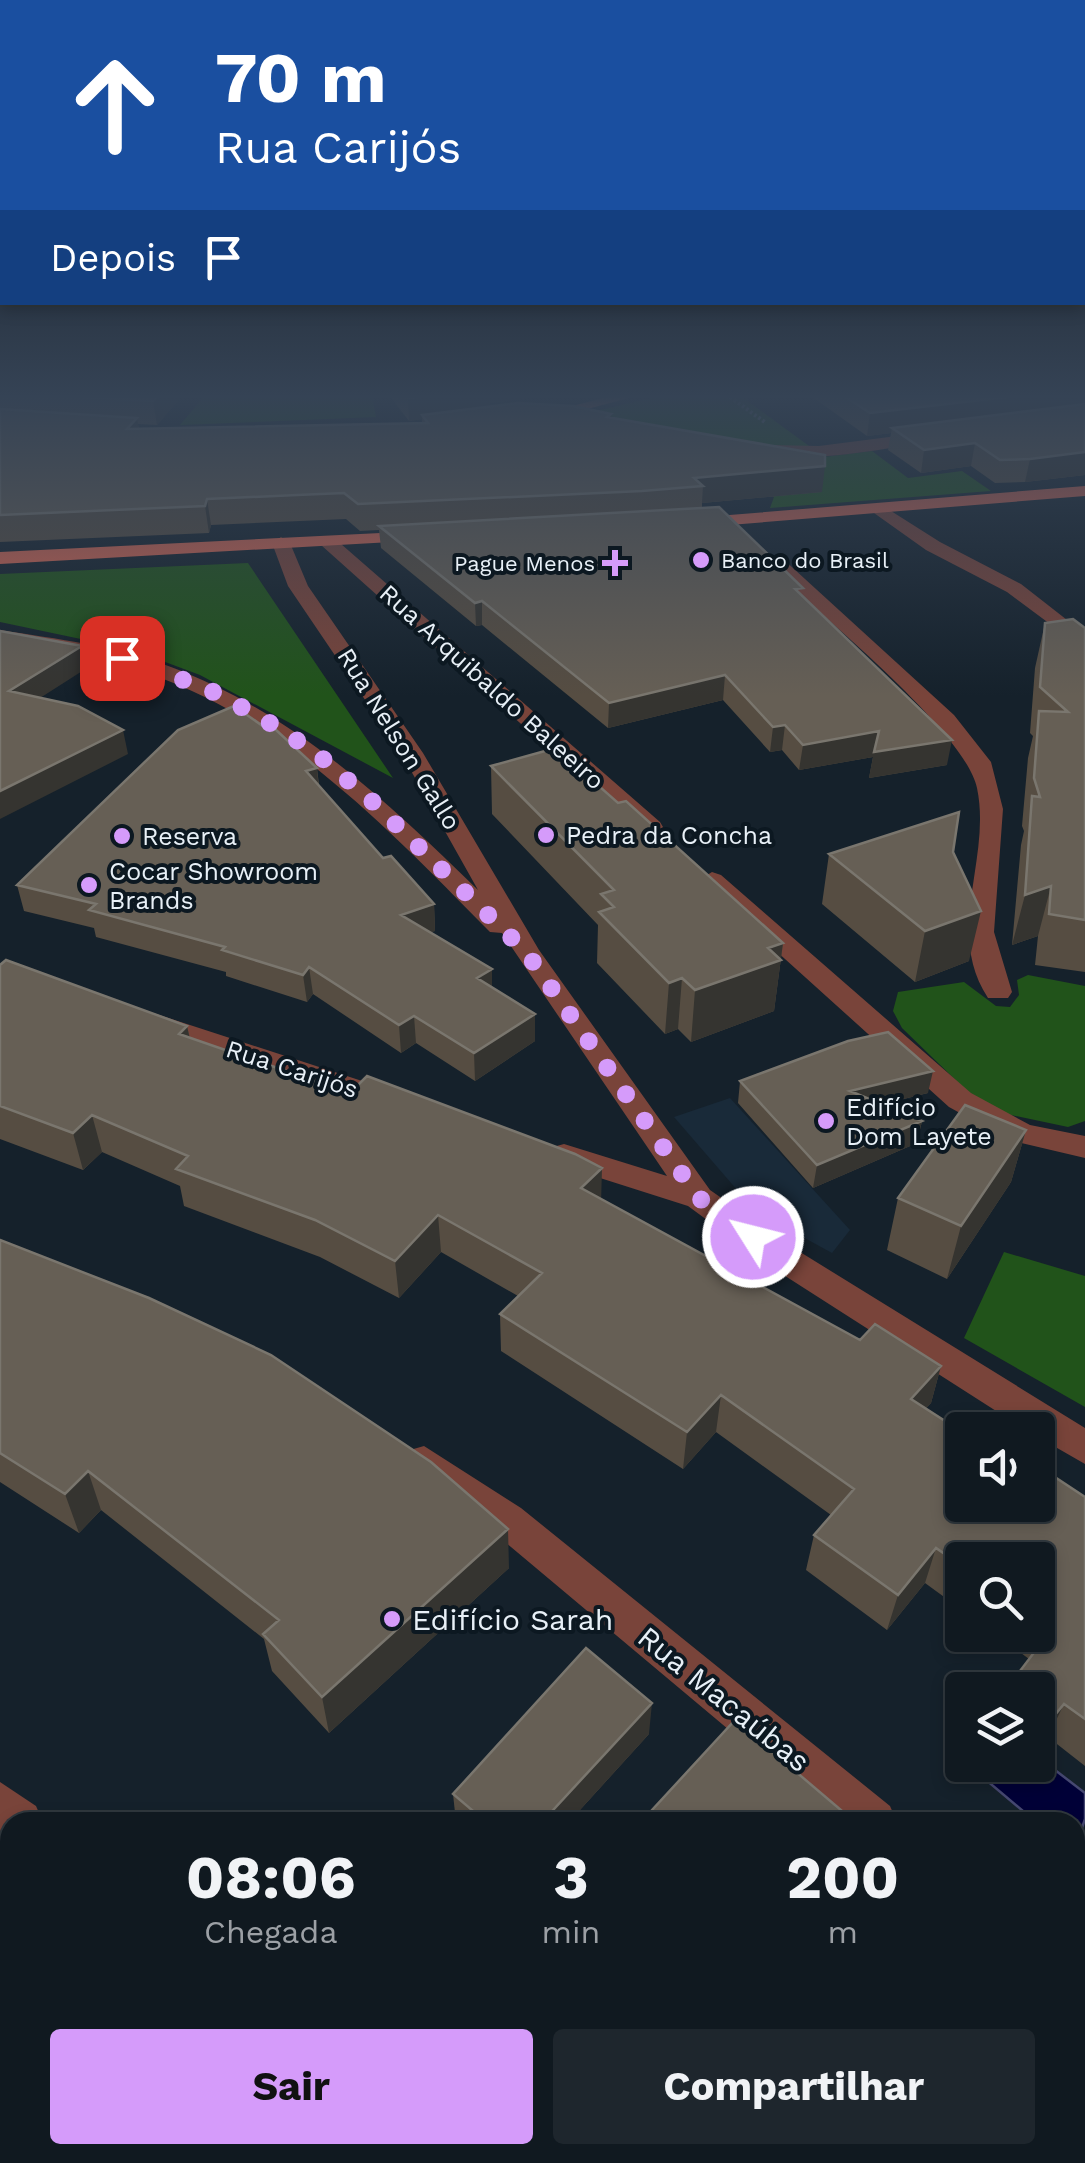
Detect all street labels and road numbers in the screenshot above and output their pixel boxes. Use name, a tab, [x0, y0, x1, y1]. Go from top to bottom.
street label: Rua Arquibaldo Baleeiro	[374, 579, 610, 795]
street label: Rua Nelson Gallo	[331, 643, 467, 835]
street label: Rua Carijós	[222, 1034, 362, 1104]
street label: Rua Macaúbas	[631, 1619, 817, 1779]

